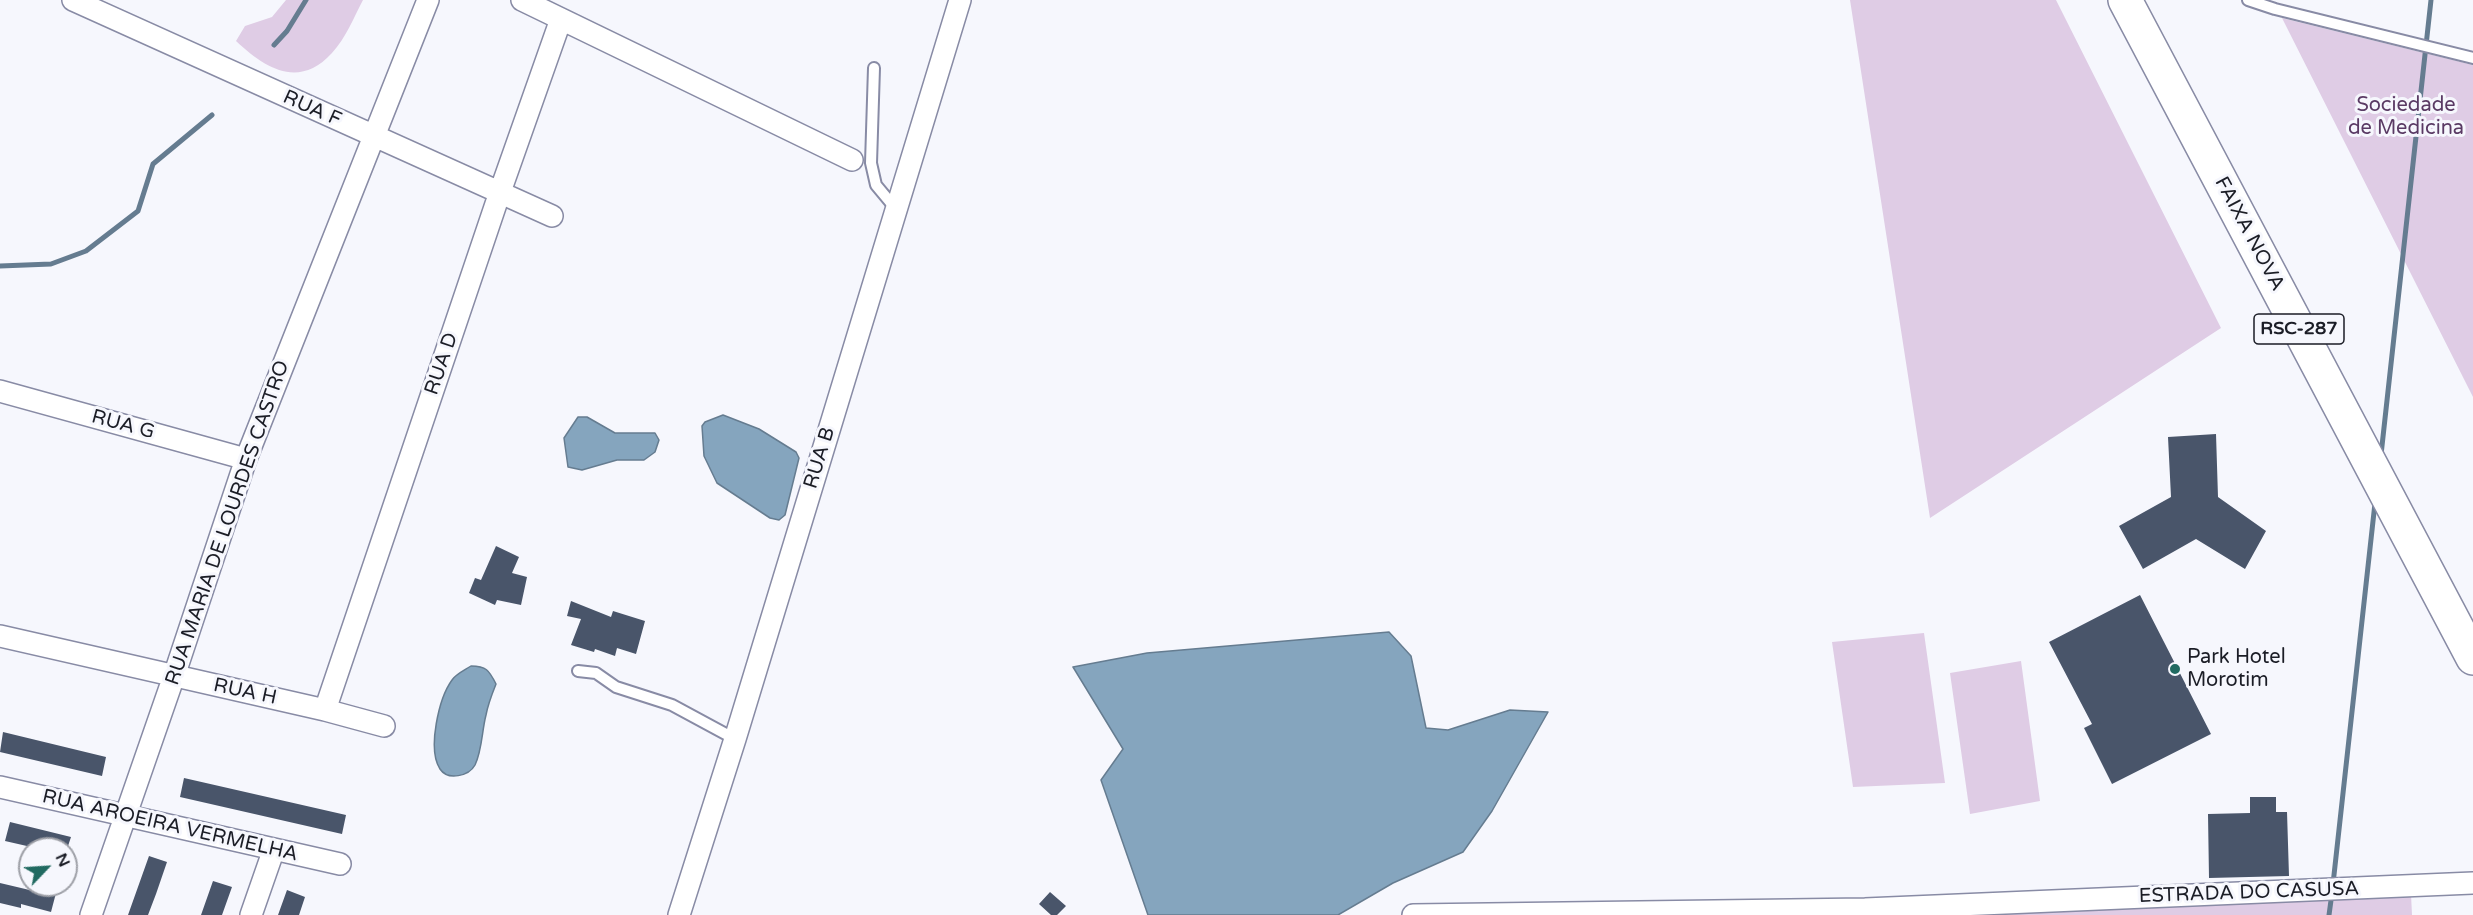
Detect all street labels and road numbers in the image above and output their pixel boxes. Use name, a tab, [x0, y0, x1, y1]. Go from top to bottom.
street label: RUA F	[279, 86, 345, 132]
street label: FAIXA NOVA	[2209, 173, 2289, 295]
road number: RSC-287	[2254, 314, 2344, 344]
street label: RUA D	[420, 330, 464, 398]
street label: RUA MARIA DE LOURDES CASTRO	[161, 357, 295, 689]
street label: RUA G	[89, 405, 157, 445]
street label: RUA B	[799, 424, 841, 492]
street label: RUA H	[211, 674, 279, 710]
street label: RUA AROEIRA VERMELHA	[40, 785, 300, 867]
street label: ESTRADA DO CASUSA	[2138, 877, 2360, 909]

